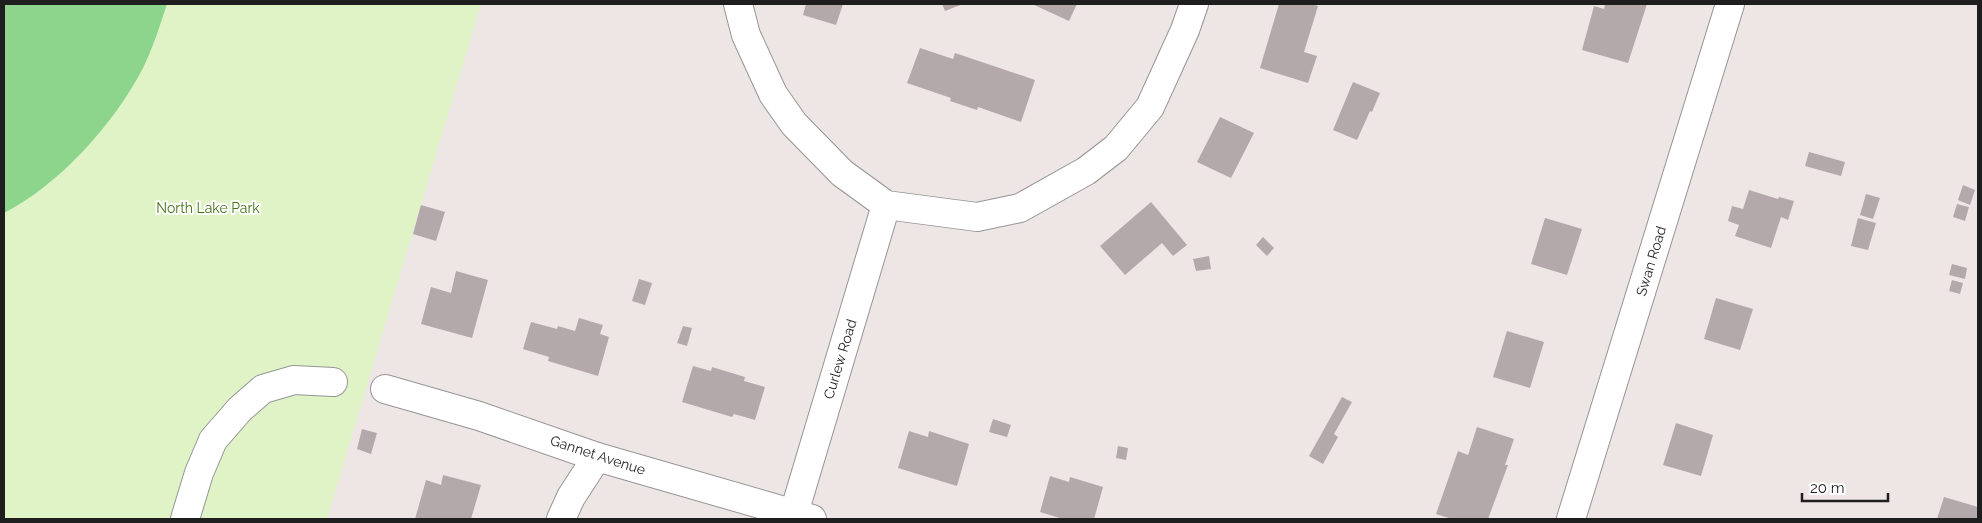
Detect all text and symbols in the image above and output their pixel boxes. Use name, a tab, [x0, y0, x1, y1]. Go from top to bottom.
park label: North Lake Park	[156, 200, 260, 216]
street label: Swan Road	[1633, 224, 1669, 298]
street label: Curlew Road	[820, 317, 860, 401]
street label: Gannet Avenue	[548, 432, 648, 478]
scale bar	[1802, 470, 1888, 502]
text: 20 m	[1810, 479, 1845, 497]

